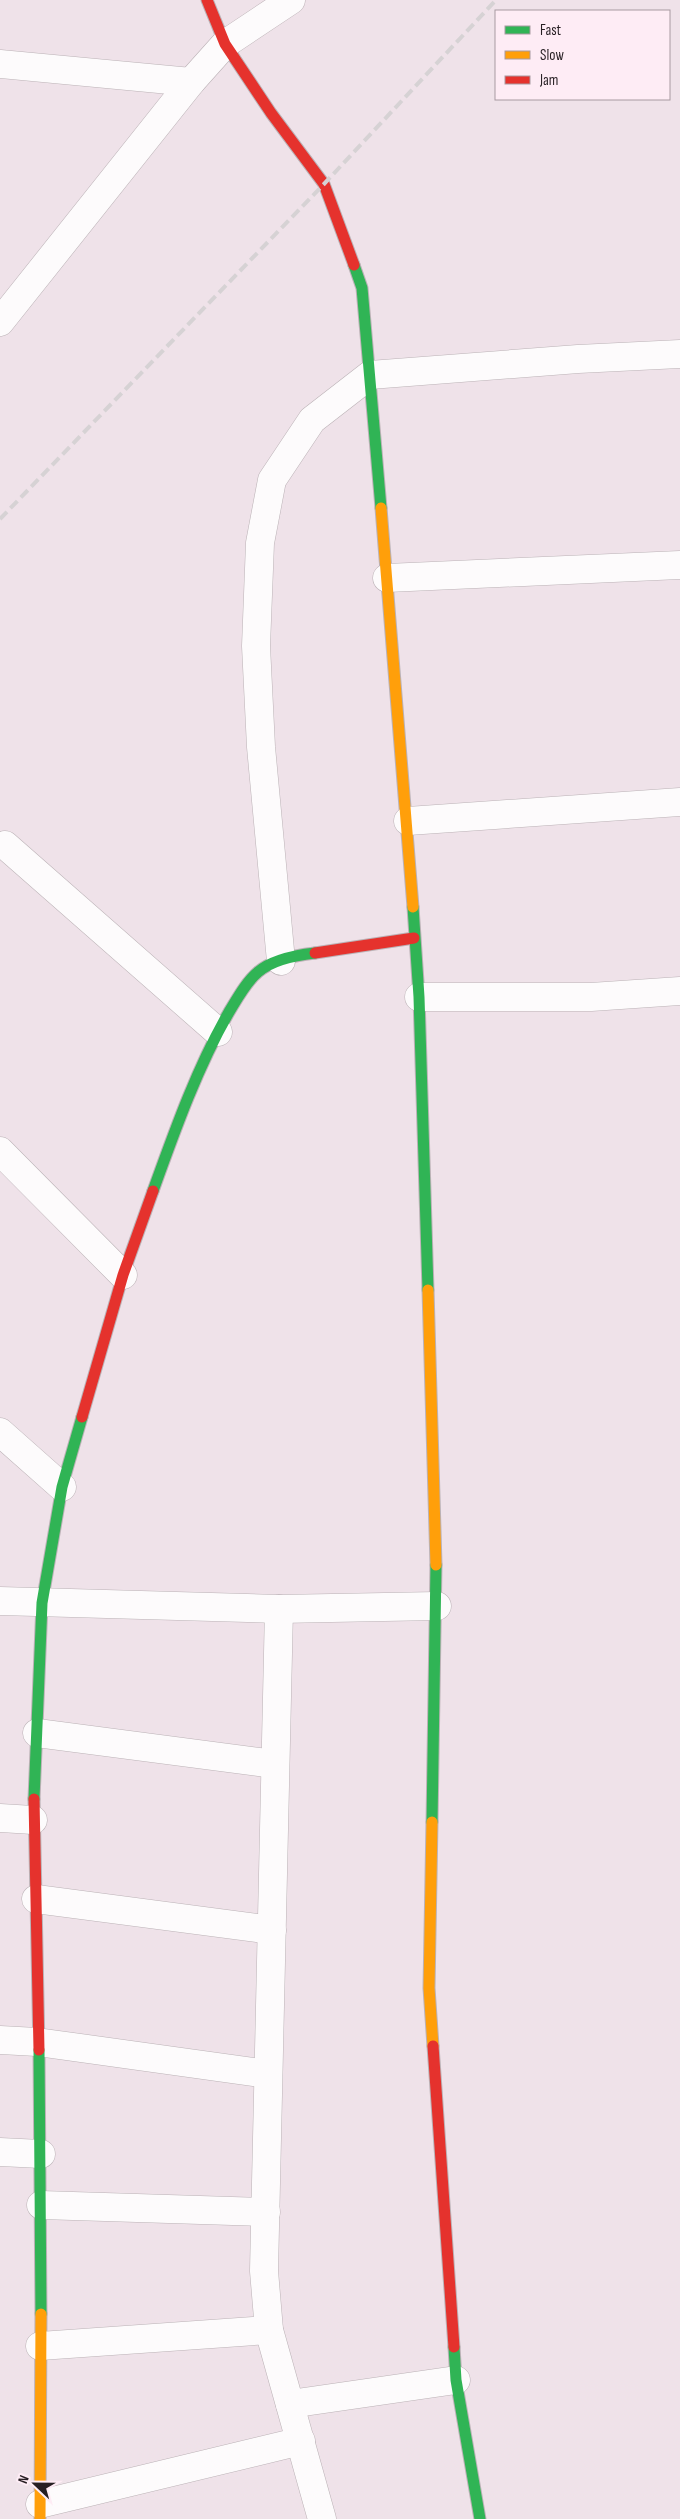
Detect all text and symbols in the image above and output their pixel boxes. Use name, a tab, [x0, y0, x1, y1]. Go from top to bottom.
legend	[495, 10, 670, 100]
text: Fast	[540, 21, 562, 40]
text: Slow	[540, 46, 564, 65]
text: Jam	[539, 71, 558, 90]
north arrow	[10, 2459, 60, 2509]
text: N	[14, 2473, 33, 2486]

